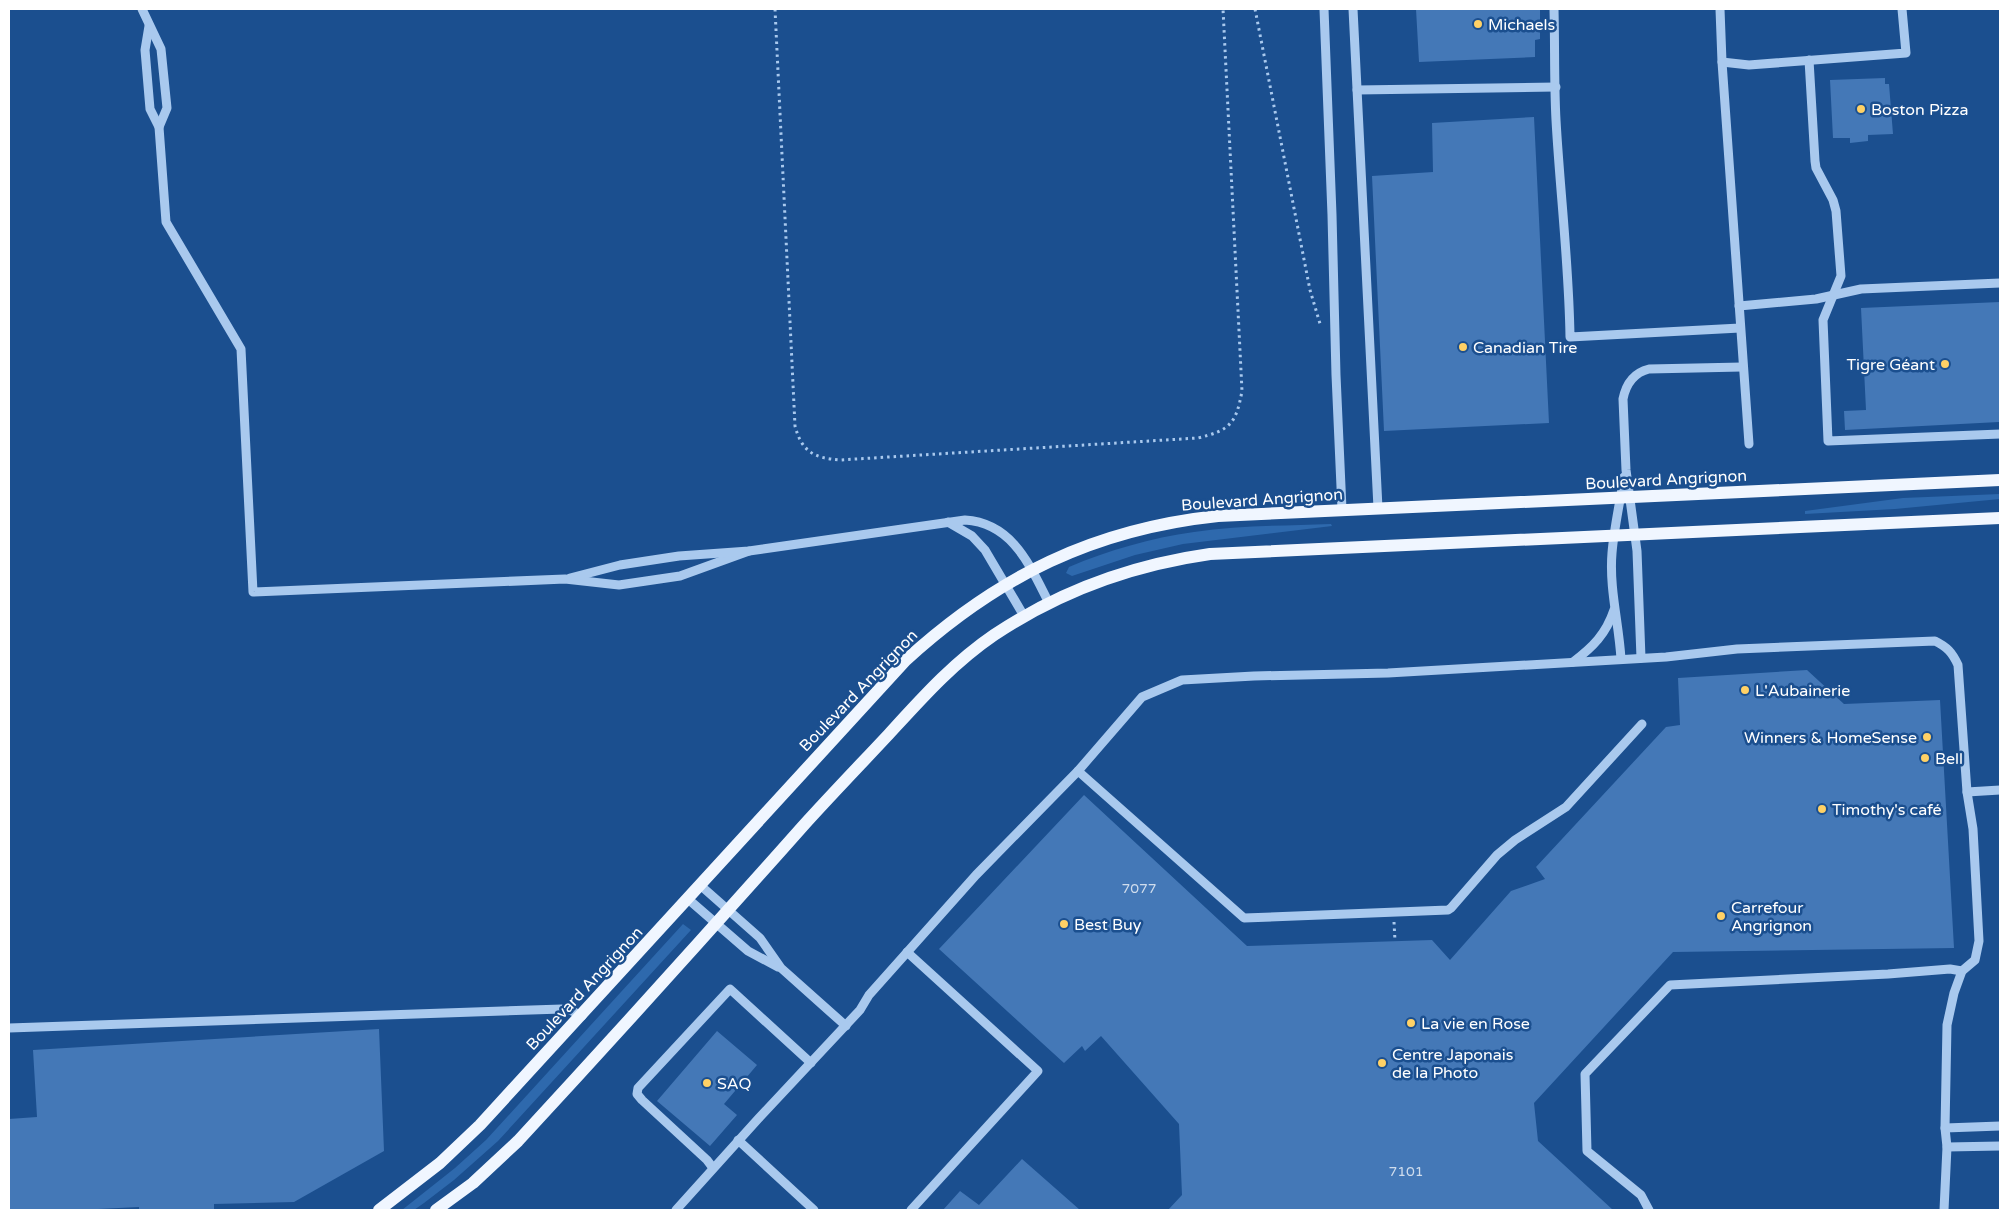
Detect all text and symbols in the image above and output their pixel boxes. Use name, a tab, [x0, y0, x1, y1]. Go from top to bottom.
place label: Michaels	[1488, 15, 1555, 35]
marker: Michaels	[1472, 18, 1484, 30]
place label: Boston Pizza	[1871, 100, 1969, 120]
marker: Boston Pizza	[1855, 103, 1867, 115]
place label: Canadian Tire	[1473, 338, 1577, 358]
marker: Canadian Tire	[1457, 341, 1469, 353]
place label: Tigre Géant	[1846, 355, 1935, 375]
marker: Tigre Géant	[1939, 358, 1951, 370]
street label: Boulevard Angrignon	[1585, 466, 1748, 494]
street label: Boulevard Angrignon	[1181, 484, 1344, 516]
street label: Boulevard Angrignon	[795, 625, 922, 756]
place label: L'Aubainerie	[1755, 681, 1850, 701]
marker: L'Aubainerie	[1739, 684, 1751, 696]
place label: Winners & HomeSense	[1744, 728, 1917, 748]
marker: Winners & HomeSense	[1921, 731, 1933, 743]
place label: Bell	[1935, 749, 1963, 769]
marker: Bell	[1919, 752, 1931, 764]
place label: Timothy's café	[1832, 800, 1942, 820]
marker: Timothy's café	[1816, 803, 1828, 815]
house number: 7077	[1121, 880, 1157, 897]
place label: Carrefour Angrignon	[1731, 898, 1812, 936]
marker: Carrefour Angrignon	[1715, 910, 1727, 922]
place label: Best Buy	[1074, 915, 1142, 935]
marker: Best Buy	[1058, 918, 1070, 930]
street label: Boulevard Angrignon	[522, 923, 647, 1055]
place label: La vie en Rose	[1421, 1014, 1530, 1034]
marker: La vie en Rose	[1405, 1017, 1417, 1029]
place label: Centre Japonais de la Photo	[1392, 1045, 1513, 1083]
marker: Centre Japonais de la Photo	[1376, 1057, 1388, 1069]
place label: SAQ	[717, 1074, 752, 1094]
marker: SAQ	[701, 1077, 713, 1089]
house number: 7101	[1388, 1163, 1424, 1180]

